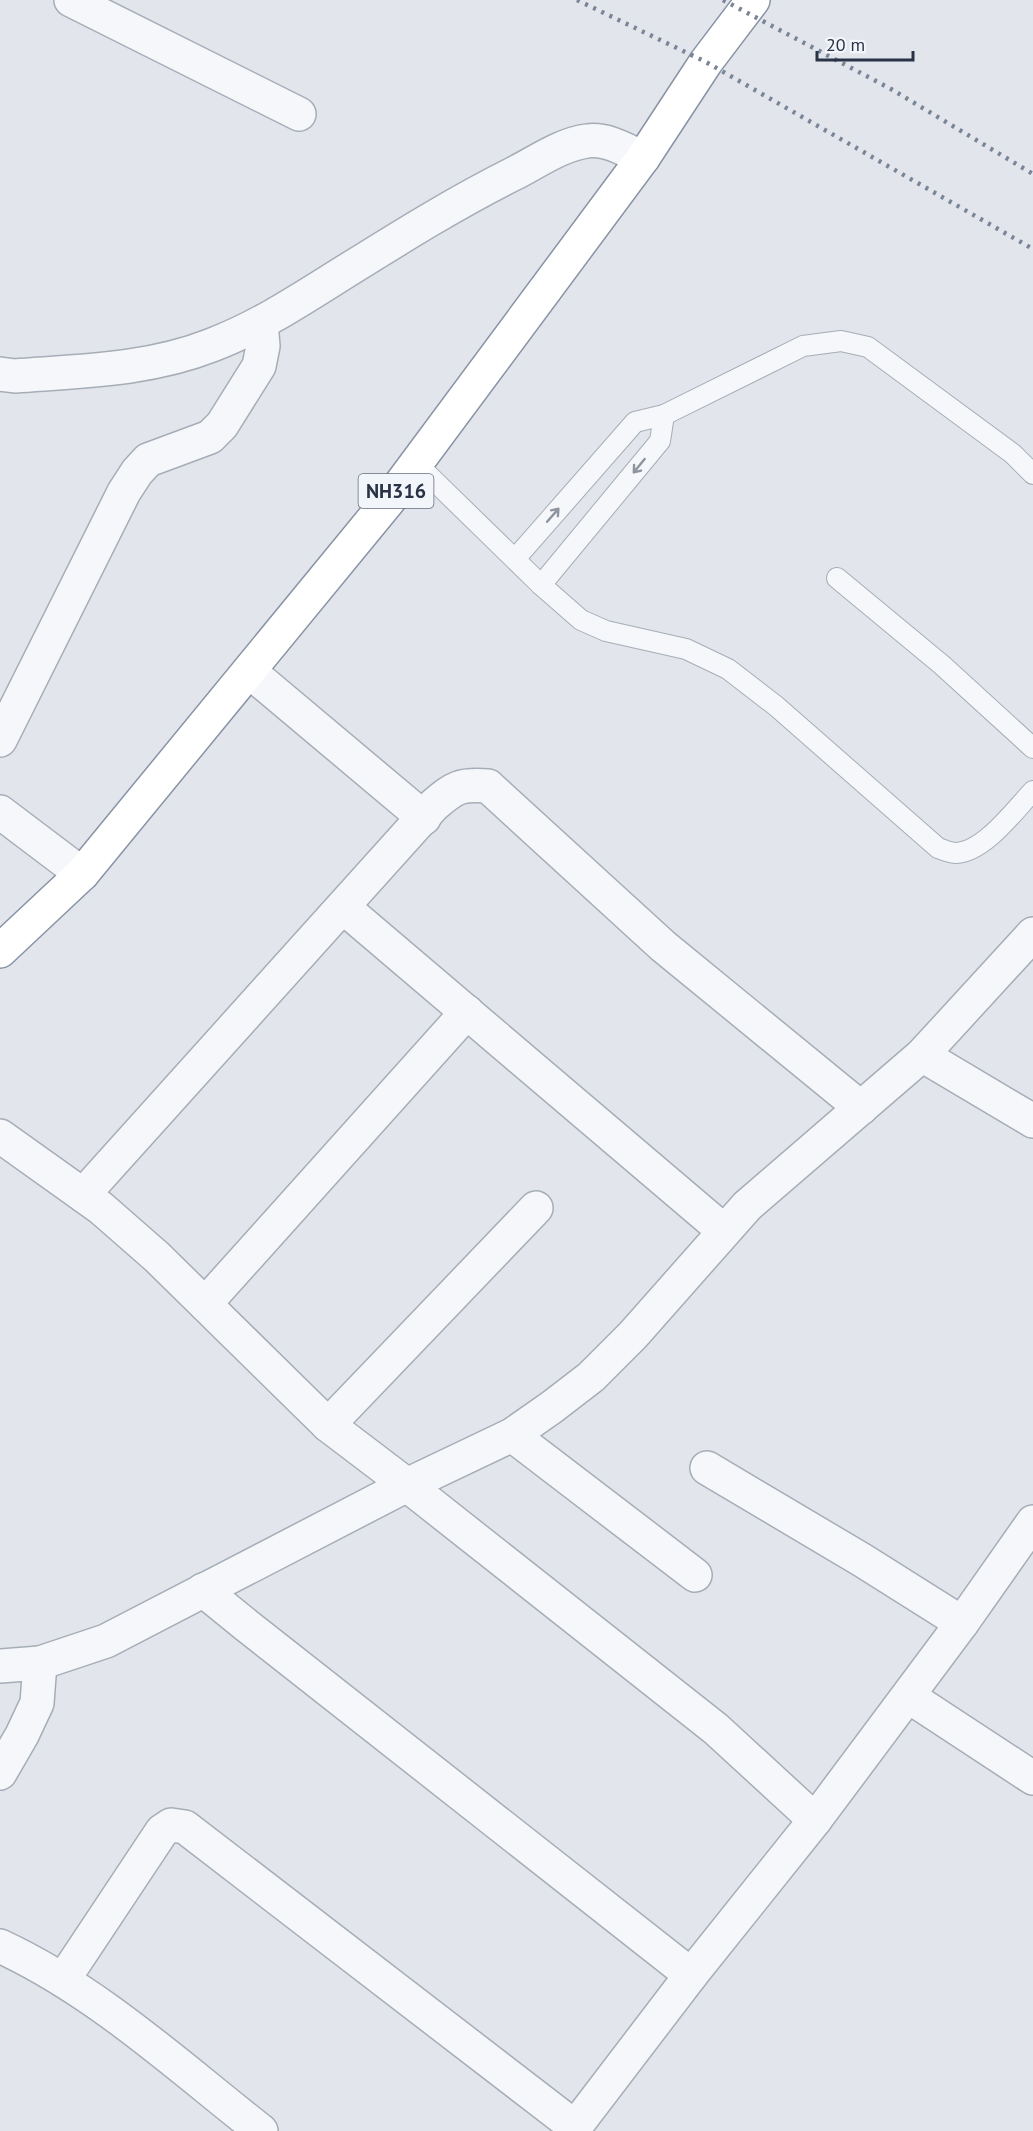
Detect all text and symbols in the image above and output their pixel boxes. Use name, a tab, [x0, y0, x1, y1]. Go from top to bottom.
scale bar	[817, 24, 913, 62]
text: 20 m	[826, 33, 865, 56]
one-way arrow	[633, 458, 646, 474]
road number: NH316	[358, 474, 434, 508]
one-way arrow	[546, 507, 560, 522]

